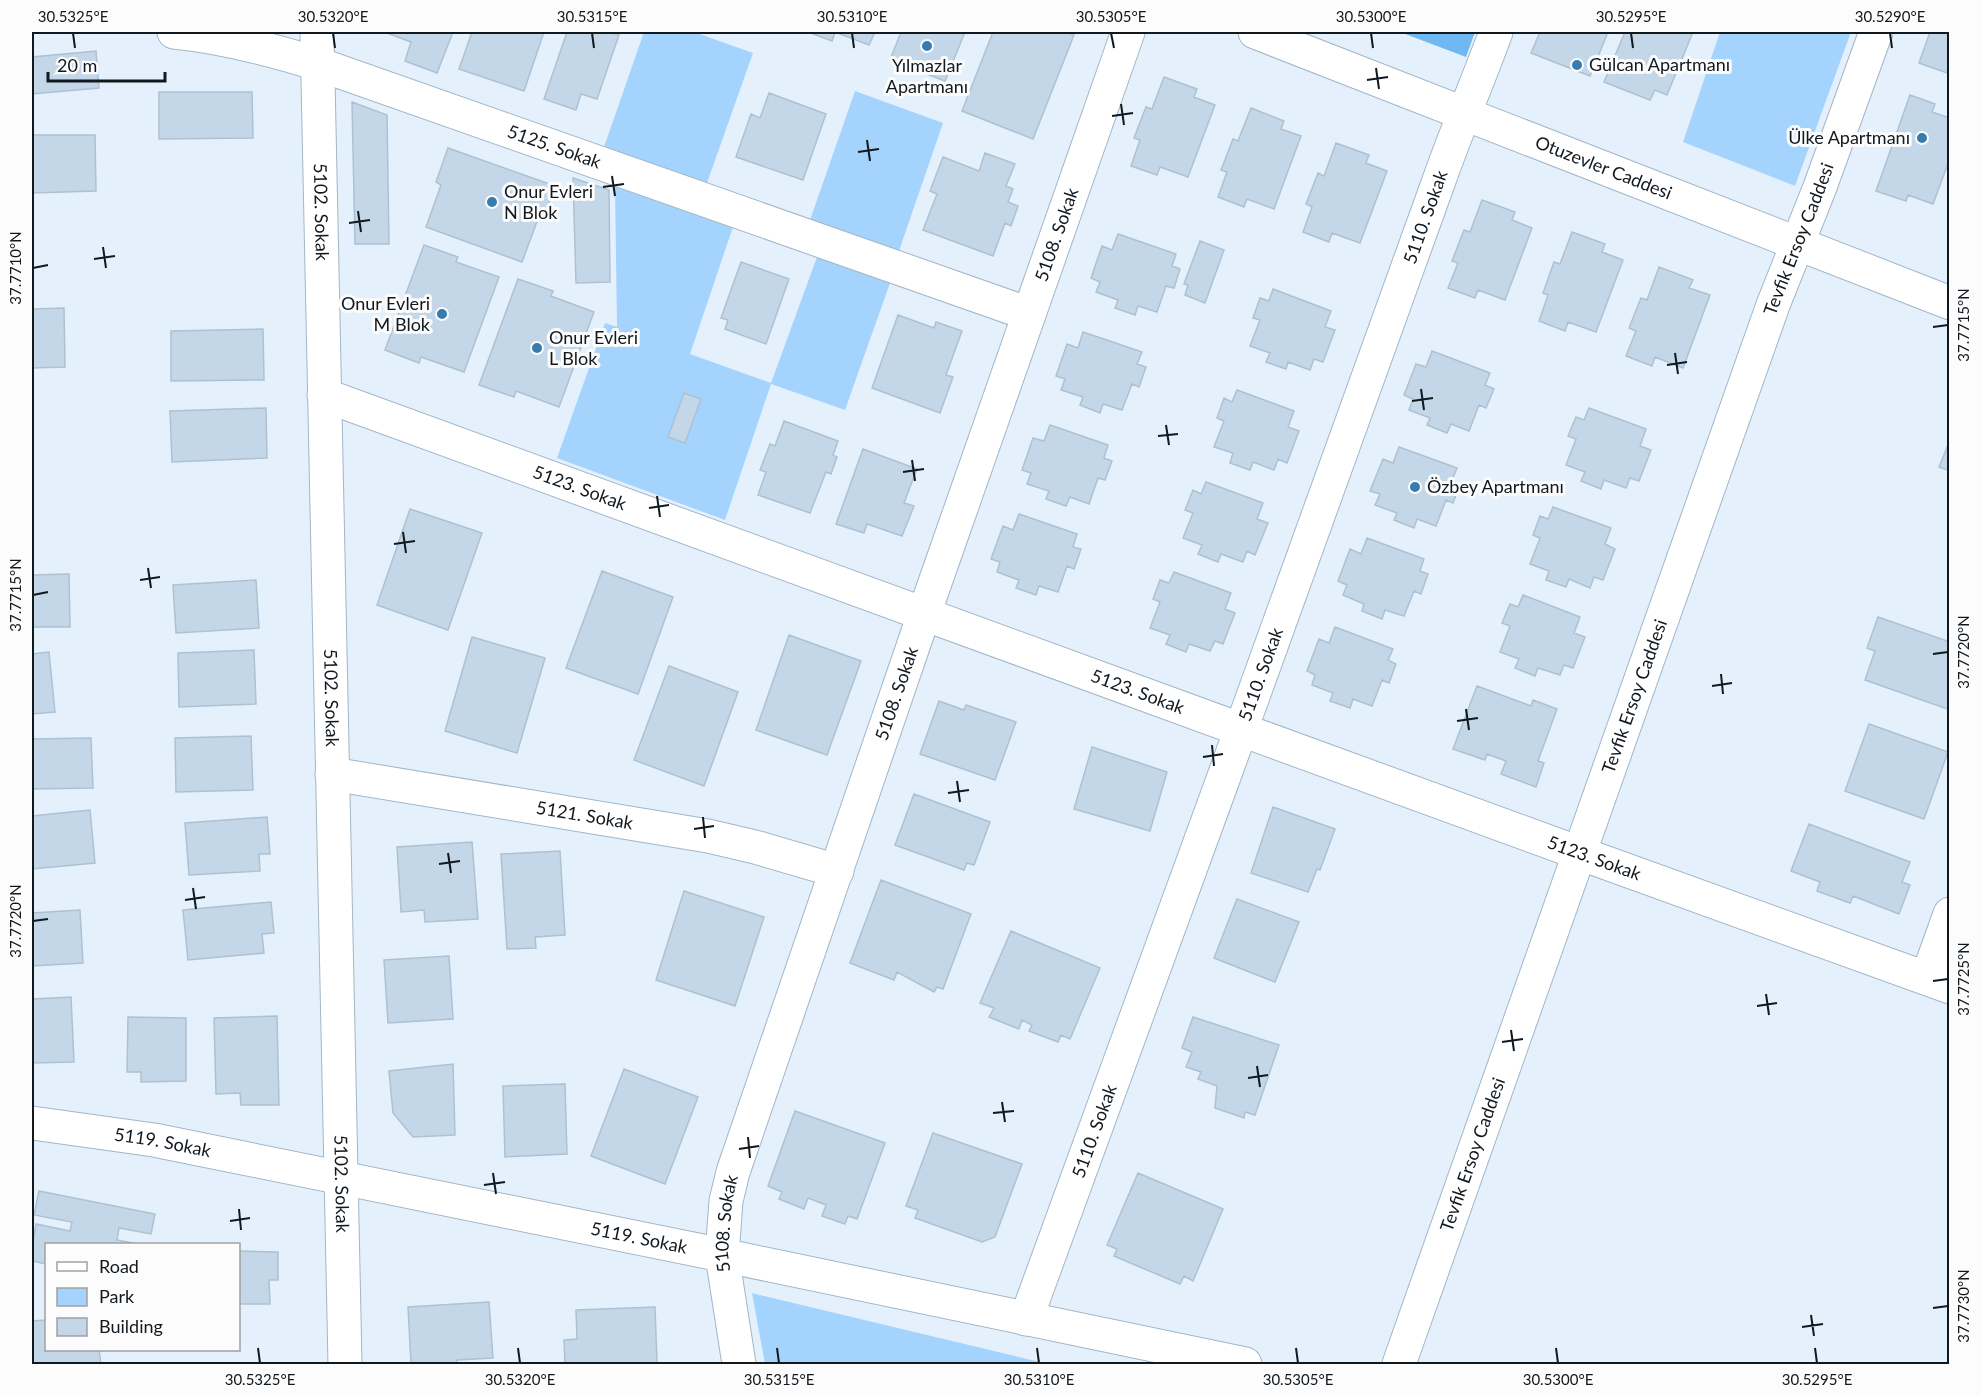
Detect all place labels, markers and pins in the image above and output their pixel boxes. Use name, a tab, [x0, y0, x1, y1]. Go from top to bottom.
marker: Yılmazlar Apartmanı	[920, 39, 934, 53]
place label: Gülcan Apartmanı	[1589, 53, 1730, 75]
place label: Yılmazlar Apartmanı	[886, 54, 968, 97]
marker: Gülcan Apartmanı	[1570, 58, 1584, 72]
place label: Ülke Apartmanı	[1788, 126, 1910, 148]
marker: Ülke Apartmanı	[1915, 131, 1929, 145]
place label: Onur Evleri N Blok	[504, 180, 593, 223]
marker: Onur Evleri N Blok	[485, 195, 499, 209]
place label: Onur Evleri M Blok	[341, 292, 431, 335]
marker: Onur Evleri M Blok	[435, 307, 449, 321]
place label: Onur Evleri L Blok	[549, 326, 638, 369]
marker: Onur Evleri L Blok	[530, 341, 544, 355]
place label: Özbey Apartmanı	[1427, 475, 1564, 497]
marker: Özbey Apartmanı	[1408, 480, 1422, 494]

